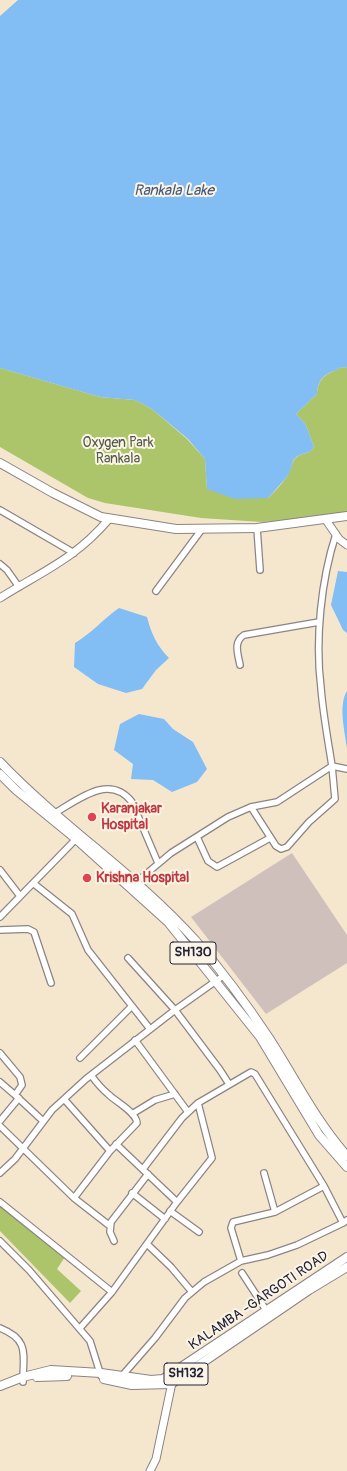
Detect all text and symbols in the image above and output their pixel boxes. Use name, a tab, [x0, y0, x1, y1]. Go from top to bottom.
water label: Rankala Lake	[134, 182, 214, 200]
park label: Oxygen Park Rankala	[82, 435, 154, 468]
place label: Karanjakar Hospital	[101, 801, 162, 834]
marker: Karanjakar Hospital	[86, 811, 98, 823]
place label: Krishna Hospital	[96, 870, 189, 886]
marker: Krishna Hospital	[81, 872, 93, 884]
road number: SH130	[170, 942, 216, 964]
street label: KALAMBA -GARGOTI ROAD	[186, 1248, 332, 1354]
road number: SH132	[164, 1363, 208, 1385]

